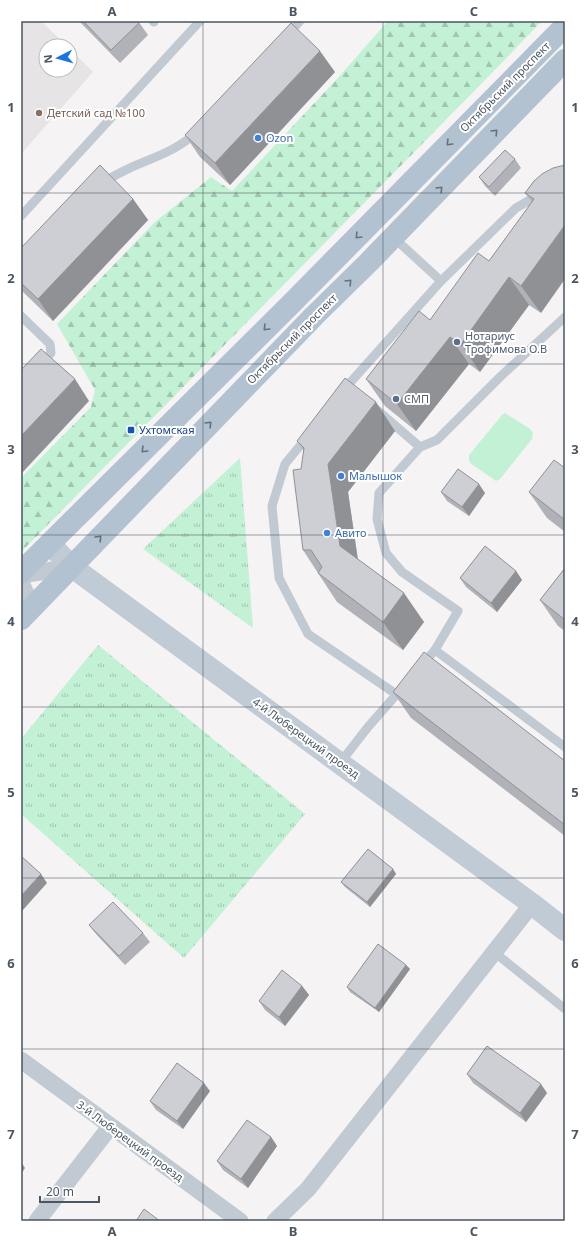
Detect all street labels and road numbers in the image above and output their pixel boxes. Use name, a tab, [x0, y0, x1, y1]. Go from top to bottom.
street label: Октябрьский проспект	[456, 38, 553, 135]
street label: Октябрьский проспект	[243, 290, 340, 387]
street label: 4-й Люберецкий проезд	[250, 694, 363, 782]
street label: 3-й Люберецкий проезд	[74, 1097, 187, 1185]

